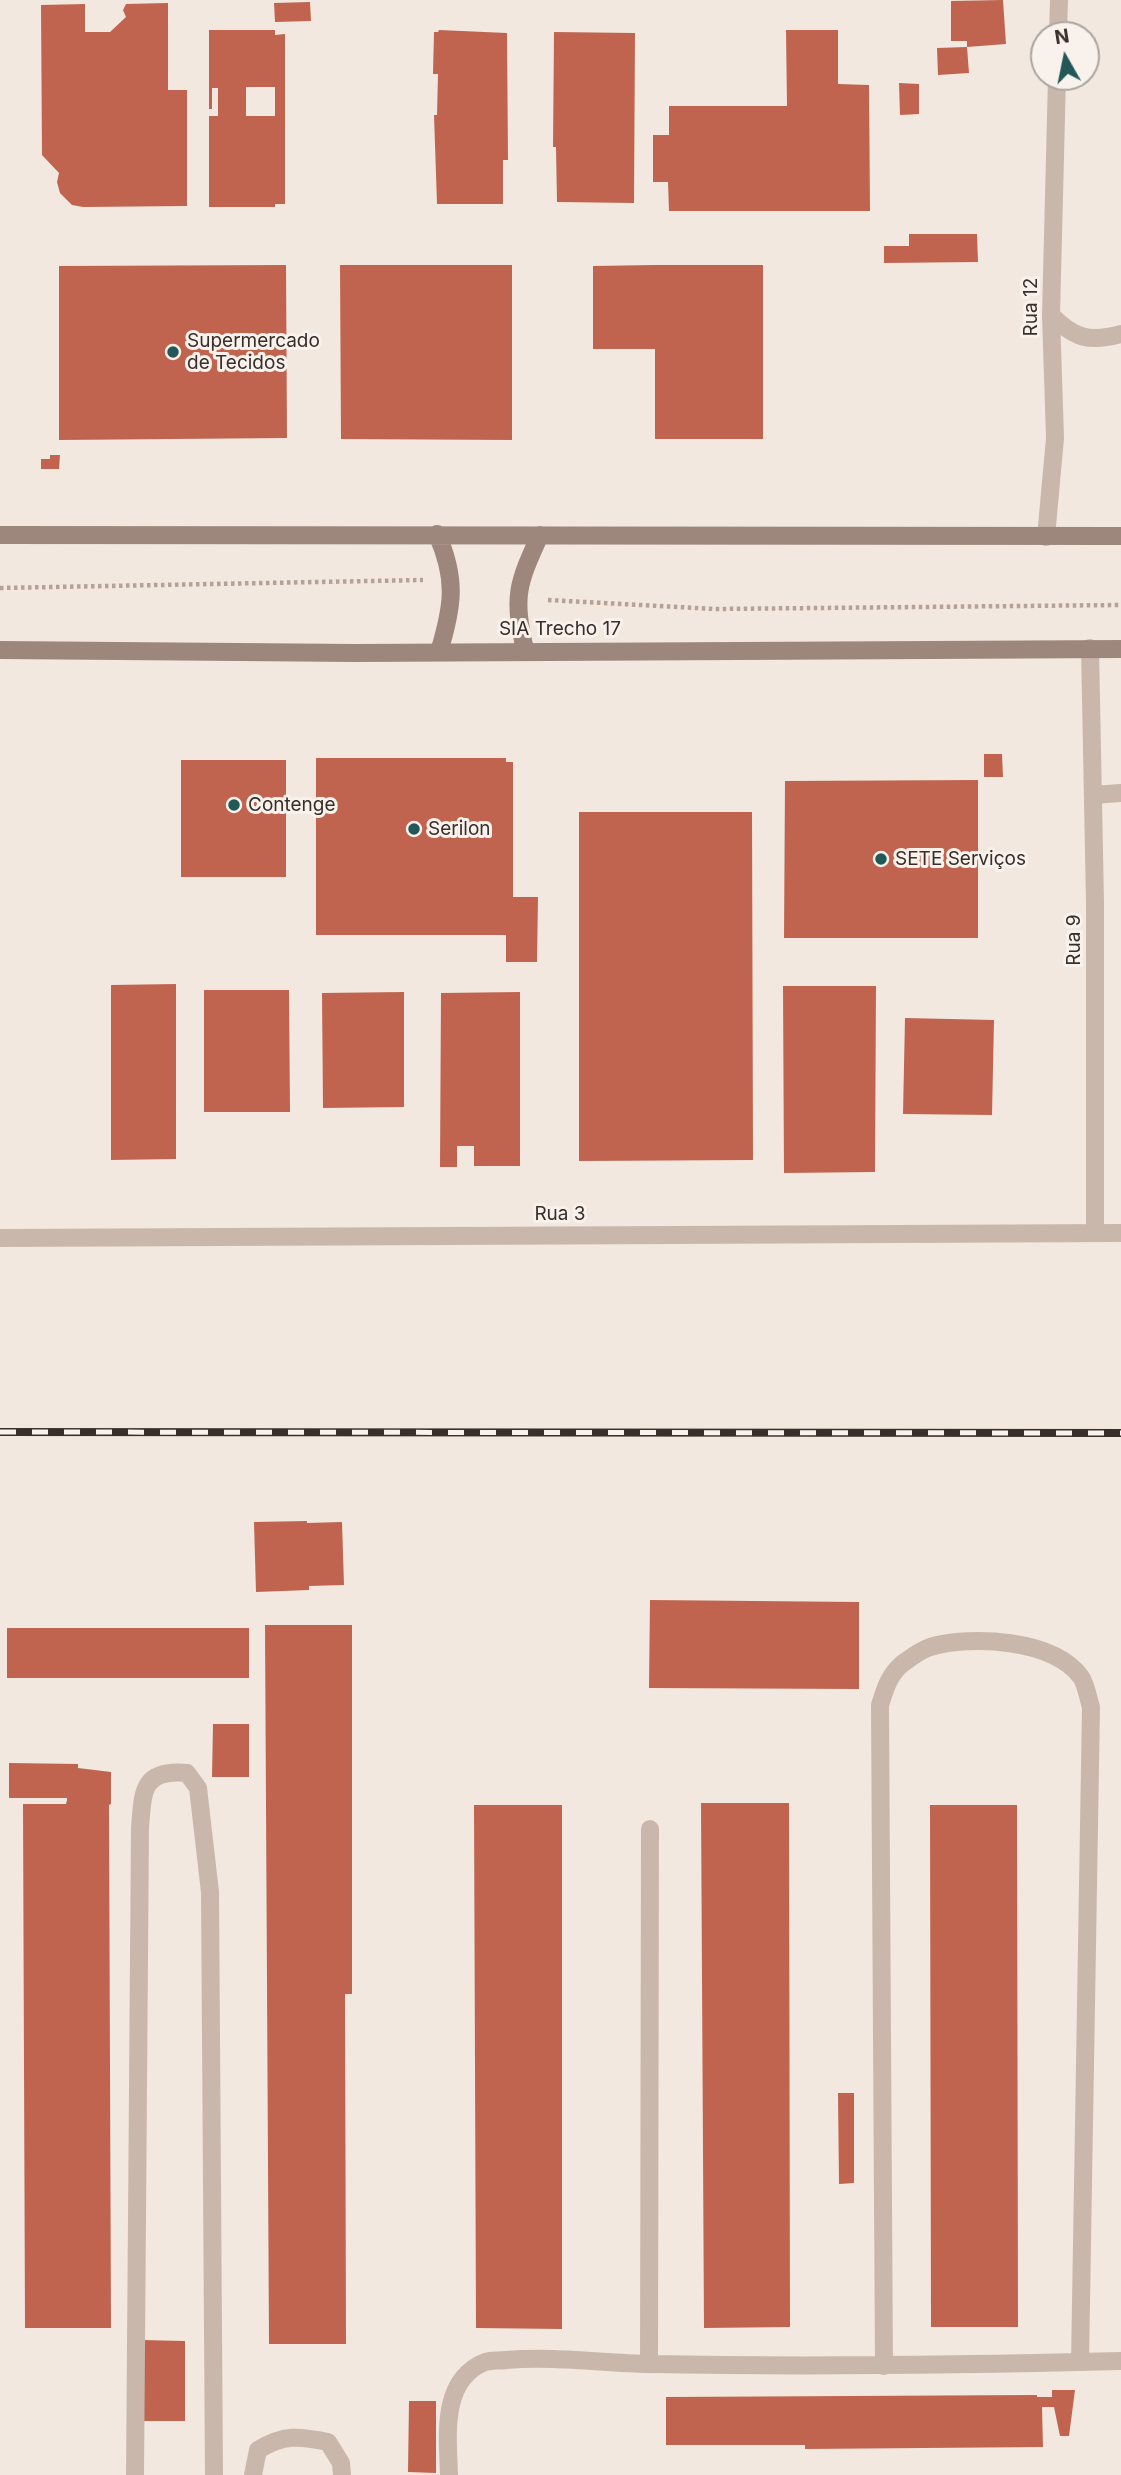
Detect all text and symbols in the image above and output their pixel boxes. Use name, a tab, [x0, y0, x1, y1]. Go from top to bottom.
north arrow	[1030, 21, 1100, 91]
text: N	[1053, 24, 1071, 49]
street label: Rua 12	[1020, 278, 1042, 336]
place label: Supermercado de Tecidos	[187, 330, 320, 374]
marker: Supermercado de Tecidos	[165, 344, 181, 360]
street label: SIA Trecho 17	[499, 618, 621, 640]
place label: Contenge	[248, 794, 336, 816]
marker: Contenge	[226, 797, 242, 813]
place label: Serilon	[428, 818, 491, 840]
marker: Serilon	[406, 821, 422, 837]
place label: SETE Serviços	[895, 848, 1026, 870]
marker: SETE Serviços	[873, 851, 889, 867]
street label: Rua 9	[1063, 914, 1085, 966]
street label: Rua 3	[534, 1203, 586, 1225]

